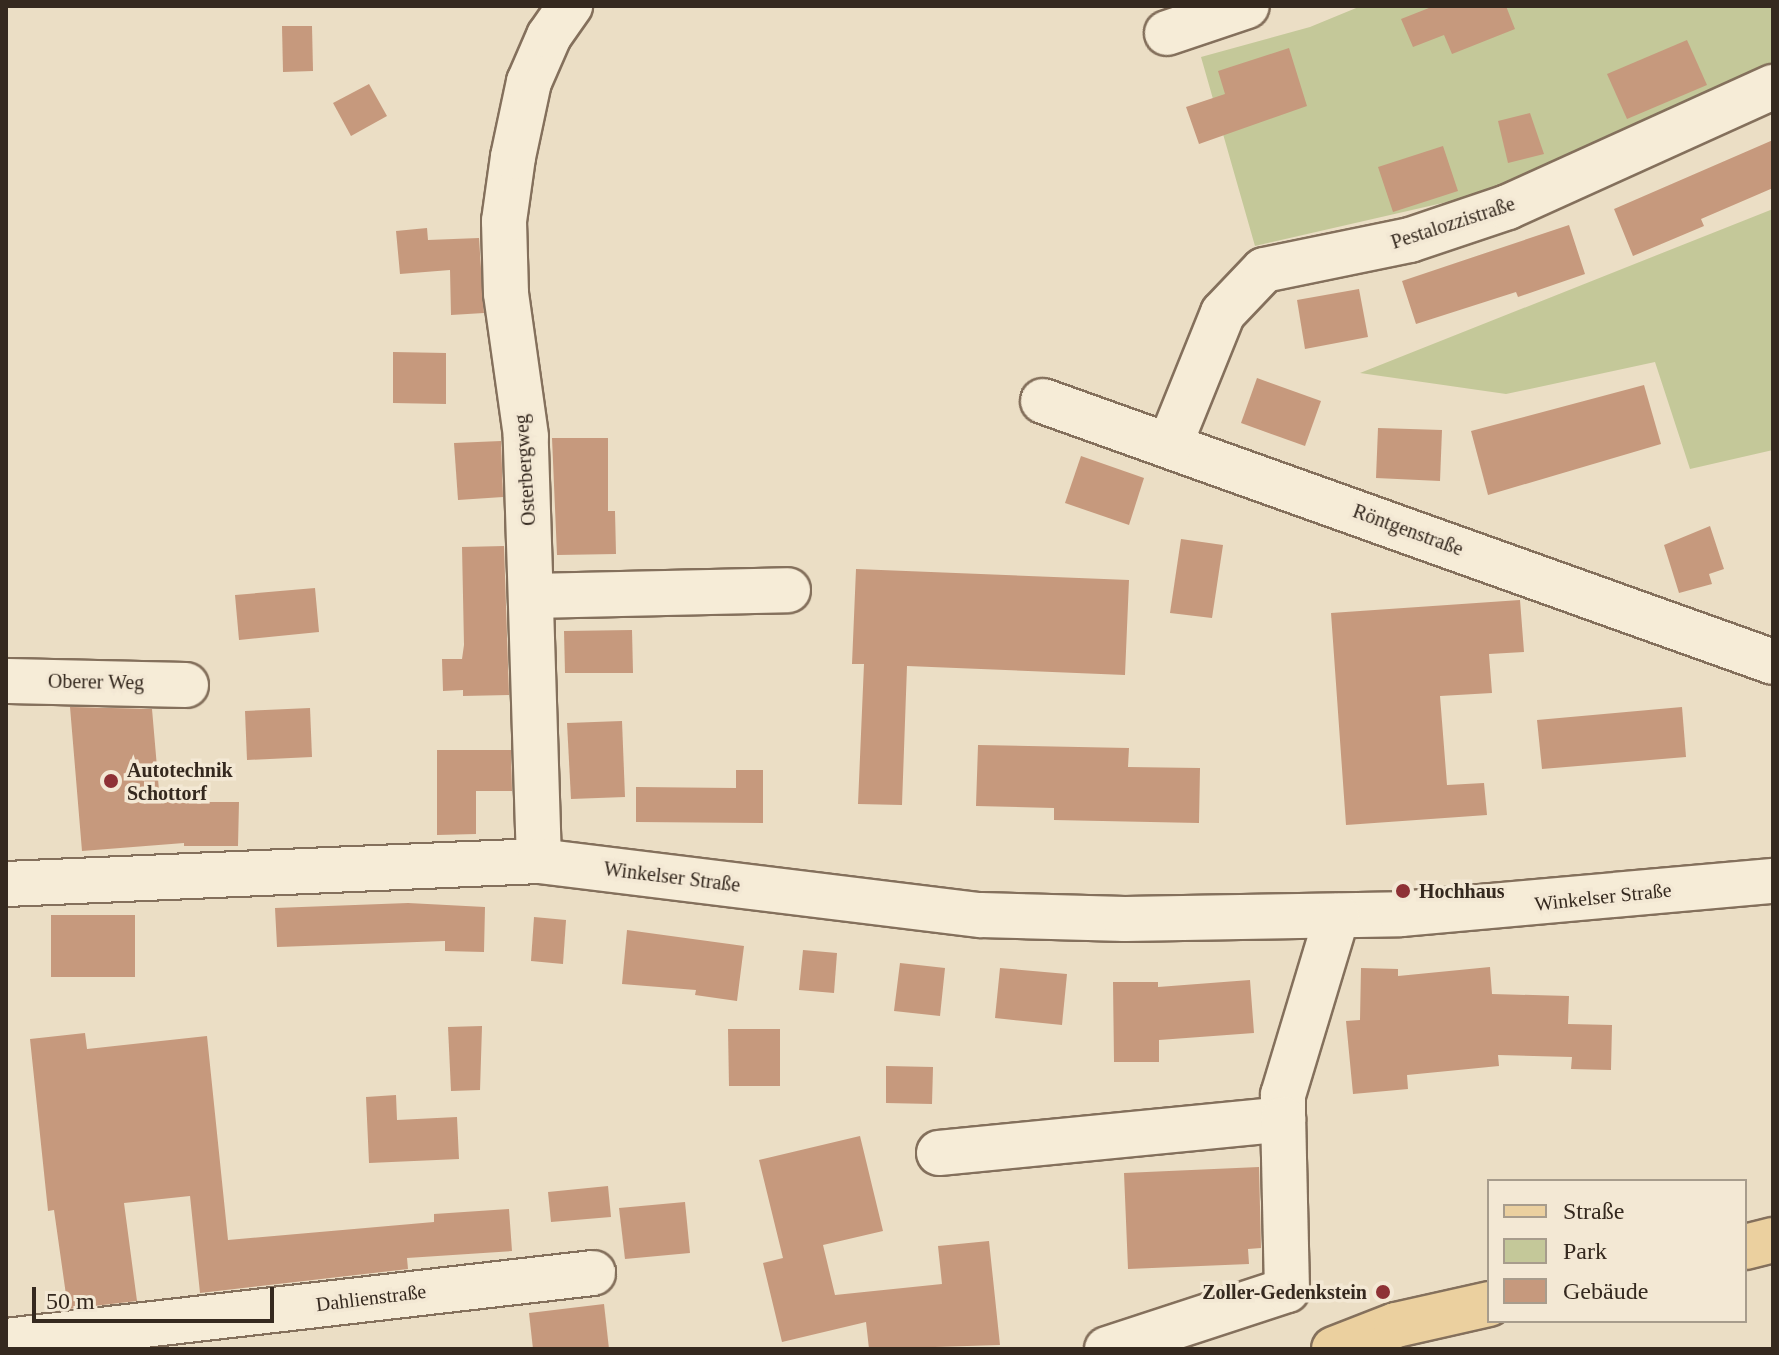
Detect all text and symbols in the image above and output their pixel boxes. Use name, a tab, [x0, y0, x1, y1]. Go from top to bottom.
street label: Pestalozzistraße	[1388, 192, 1518, 254]
street label: Osterbergweg	[509, 413, 541, 527]
street label: Röntgenstraße	[1350, 499, 1466, 561]
street label: Oberer Weg	[47, 669, 145, 695]
place label: Autotechnik Schottorf	[127, 758, 233, 805]
marker: Autotechnik Schottorf	[102, 772, 120, 790]
street label: Winkelser Straße	[602, 857, 742, 897]
street label: Winkelser Straße	[1533, 878, 1673, 916]
place label: Hochhaus	[1419, 879, 1505, 903]
marker: Hochhaus	[1394, 882, 1412, 900]
legend	[1487, 1179, 1747, 1323]
text: Straße	[1563, 1198, 1624, 1224]
text: Park	[1563, 1238, 1607, 1264]
scale bar	[36, 1271, 278, 1321]
text: Gebäude	[1563, 1278, 1648, 1304]
street label: Dahlienstraße	[314, 1279, 428, 1317]
place label: Zoller-Gedenkstein	[1202, 1280, 1367, 1304]
marker: Zoller-Gedenkstein	[1374, 1283, 1392, 1301]
text: 50 m	[46, 1288, 95, 1314]

